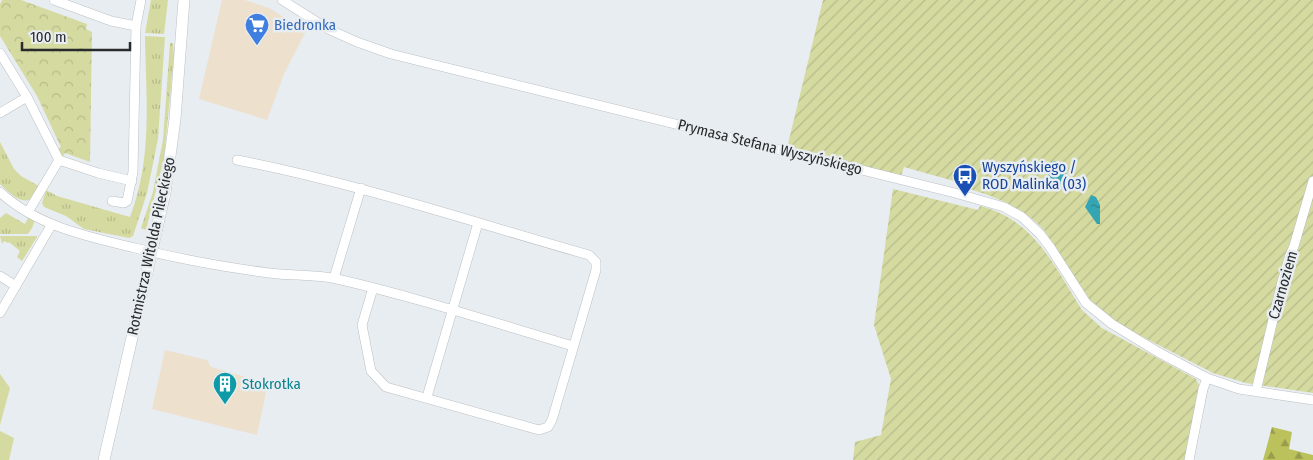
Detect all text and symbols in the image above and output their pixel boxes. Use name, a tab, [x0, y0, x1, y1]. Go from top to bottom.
supermarket icon: Biedronka	[244, 12, 270, 46]
place label: Biedronka	[274, 16, 336, 34]
scale bar	[22, 20, 130, 52]
text: 100 m	[30, 28, 67, 46]
street label: Prymasa Stefana Wyszyńskiego	[676, 115, 864, 179]
street label: Rotmistrza Witolda Pileckiego	[123, 155, 179, 337]
place label: Wyszyńskiego / ROD Malinka (03)	[982, 158, 1086, 193]
bus stop icon: Wyszyńskiego / ROD Malinka (03)	[952, 163, 978, 197]
street label: Czarnoziem	[1265, 249, 1301, 321]
building icon: Stokrotka	[212, 371, 238, 405]
place label: Stokrotka	[242, 375, 301, 393]

